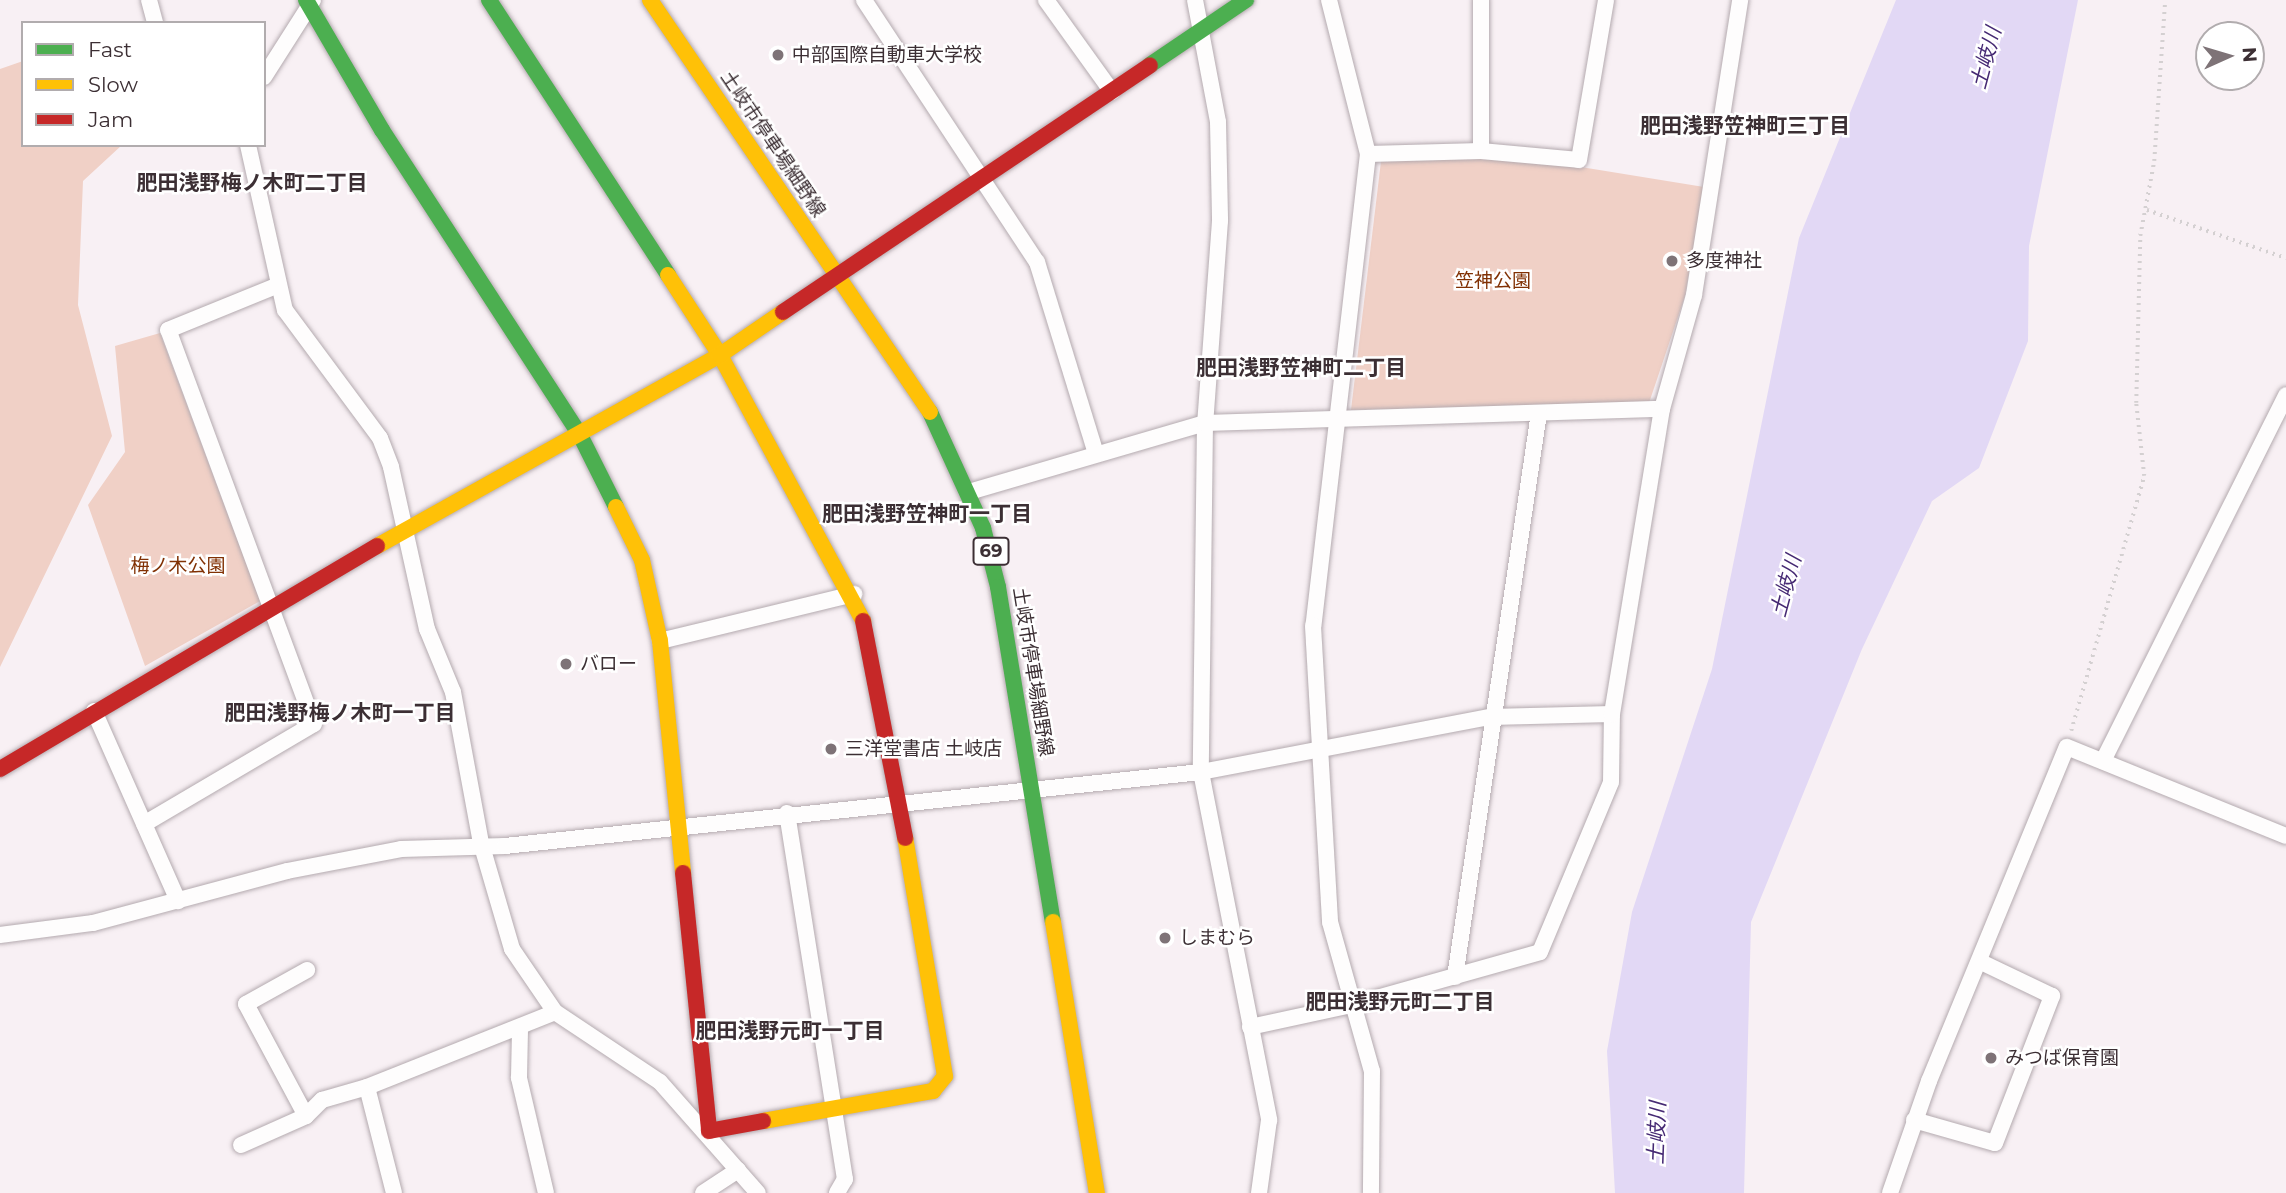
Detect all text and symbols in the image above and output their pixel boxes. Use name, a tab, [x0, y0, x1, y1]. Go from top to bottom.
legend	[21, 21, 266, 147]
north arrow	[2195, 21, 2265, 91]
water label: 土岐川	[1966, 24, 2006, 92]
text: Fast	[88, 37, 132, 62]
place label: 中部国際自動車大学校	[792, 44, 982, 66]
text: N	[2237, 46, 2261, 63]
marker: 中部国際自動車大学校	[770, 47, 786, 63]
street label: 土岐市停車場細野線	[716, 67, 830, 221]
text: Slow	[88, 72, 138, 97]
text: Jam	[88, 107, 133, 132]
district label: 肥田浅野笠神町三丁目	[1640, 113, 1850, 139]
district label: 肥田浅野梅ノ木町二丁目	[137, 170, 367, 196]
place label: 多度神社	[1686, 250, 1762, 272]
marker: 多度神社	[1664, 253, 1680, 269]
park label: 笠神公園	[1455, 270, 1531, 292]
district label: 肥田浅野笠神町二丁目	[1196, 355, 1406, 381]
district label: 肥田浅野笠神町一丁目	[822, 501, 1032, 527]
road number: 69	[972, 536, 1010, 566]
water label: 土岐川	[1766, 552, 1806, 620]
park label: 梅ノ木公園	[131, 555, 225, 577]
street label: 土岐市停車場細野線	[1008, 586, 1058, 758]
place label: バロー	[580, 653, 637, 675]
marker: バロー	[558, 656, 574, 672]
district label: 肥田浅野梅ノ木町一丁目	[225, 700, 455, 726]
place label: 三洋堂書店 土岐店	[845, 738, 1002, 760]
marker: 三洋堂書店 土岐店	[823, 741, 839, 757]
place label: しまむら	[1179, 927, 1255, 949]
marker: しまむら	[1157, 930, 1173, 946]
district label: 肥田浅野元町二丁目	[1306, 989, 1494, 1015]
district label: 肥田浅野元町一丁目	[696, 1018, 884, 1044]
place label: みつば保育園	[2005, 1047, 2119, 1069]
marker: みつば保育園	[1983, 1050, 1999, 1066]
water label: 土岐川	[1643, 1101, 1671, 1165]

